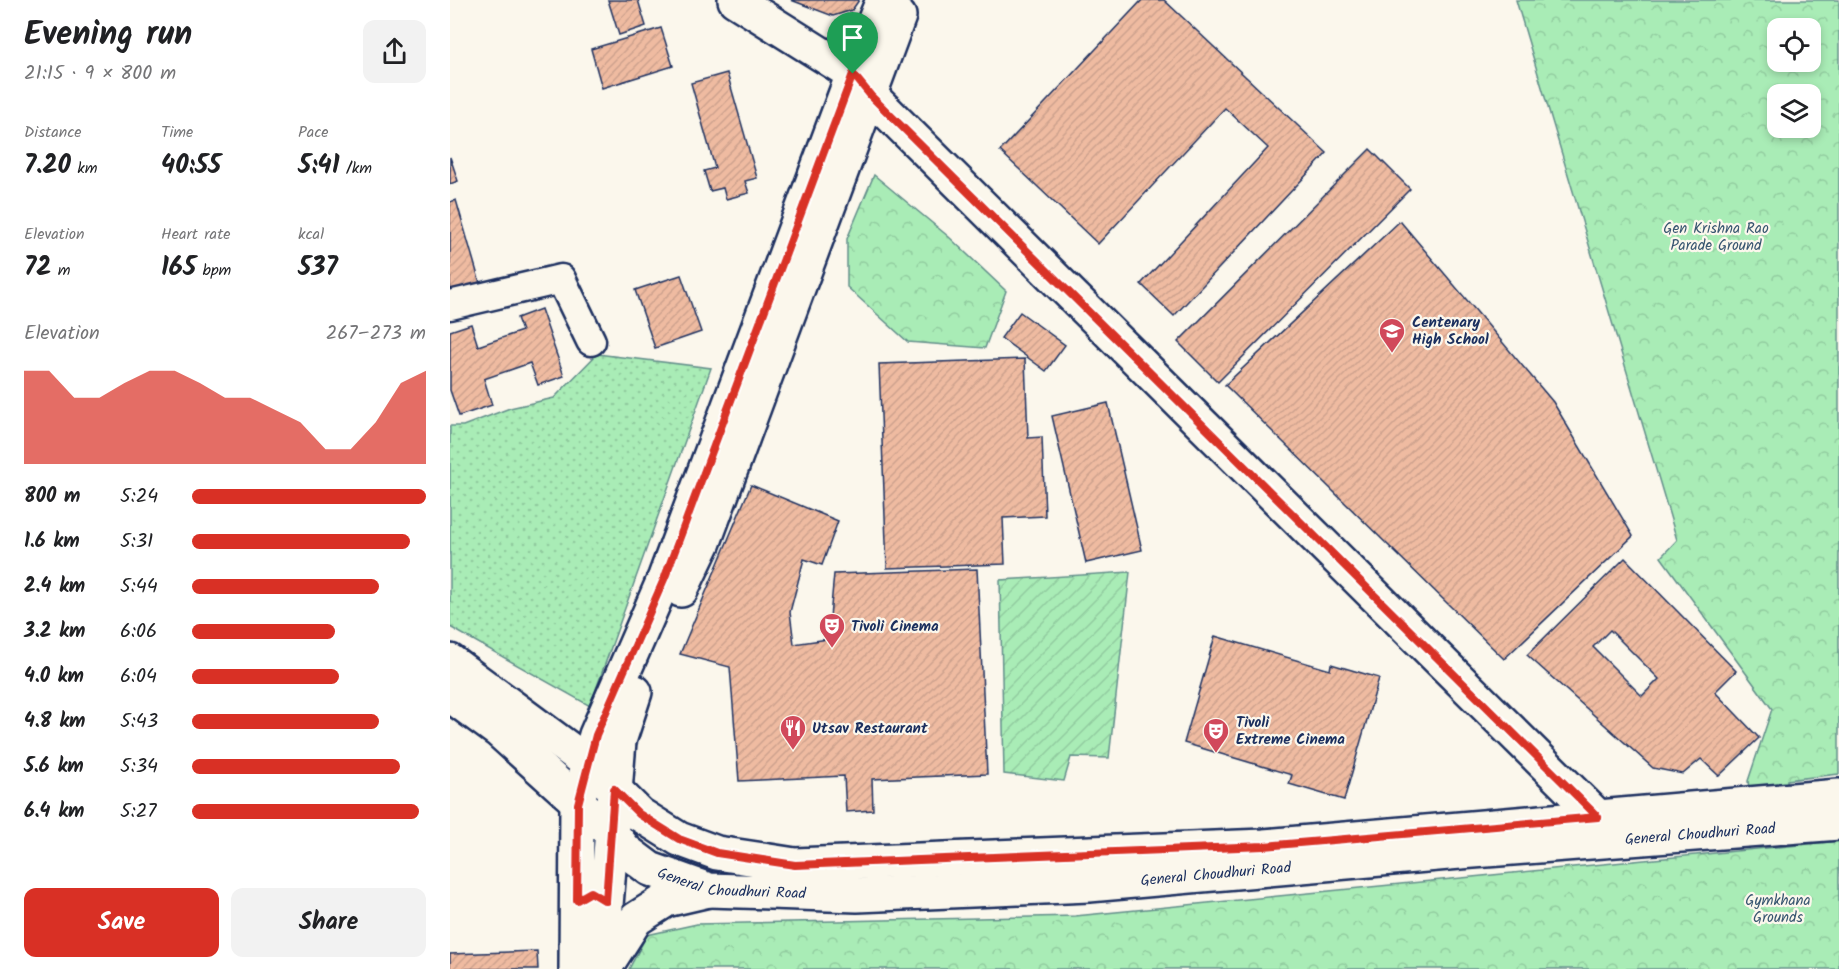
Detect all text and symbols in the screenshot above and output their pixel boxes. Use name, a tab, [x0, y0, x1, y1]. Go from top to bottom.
text: Evening run	[24, 9, 192, 62]
pin	[827, 12, 878, 74]
map controls	[1767, 18, 1821, 138]
button: locate	[1767, 18, 1821, 72]
button: share	[363, 20, 426, 83]
icon: arrive	[836, 21, 869, 54]
text: 21:15 · 9 × 800 m	[24, 58, 176, 90]
button: layers	[1767, 84, 1821, 138]
text: Distance	[24, 120, 82, 145]
text: Time	[161, 120, 193, 145]
text: Pace	[298, 120, 329, 145]
text: 7.20	[24, 145, 71, 187]
text: 40:55	[161, 145, 221, 187]
text: 5:41	[298, 145, 340, 187]
text: km	[71, 156, 98, 181]
text: /km	[340, 156, 372, 181]
park label: Gen Krishna Rao Parade Ground	[1663, 217, 1769, 258]
text: Elevation	[24, 222, 85, 247]
text: Heart rate	[161, 222, 231, 247]
text: kcal	[298, 222, 324, 247]
text: 72	[24, 247, 51, 289]
text: 165	[161, 247, 196, 289]
text: 537	[298, 247, 338, 289]
text: m	[51, 258, 71, 283]
text: bpm	[196, 258, 231, 283]
place label: Centenary High School	[1412, 311, 1489, 352]
school or university icon: Centenary High School	[1377, 316, 1407, 354]
text: Elevation	[24, 318, 100, 350]
text: 267–273 m	[326, 318, 426, 350]
text: 800 m	[24, 481, 80, 513]
text: 5:24	[120, 481, 158, 513]
text: 1.6 km	[24, 526, 80, 558]
text: 5:31	[120, 526, 153, 558]
text: 2.4 km	[24, 571, 85, 603]
text: 5:44	[120, 571, 158, 603]
theatre icon: Tivoli Cinema	[817, 611, 847, 649]
place label: Tivoli Cinema	[851, 615, 939, 639]
text: 3.2 km	[24, 616, 85, 648]
text: 6:06	[120, 616, 157, 648]
text: 4.0 km	[24, 661, 84, 693]
text: 6:04	[120, 661, 157, 693]
text: 4.8 km	[24, 706, 85, 738]
text: 5:43	[120, 706, 158, 738]
place label: Tivoli Extreme Cinema	[1236, 711, 1345, 752]
restaurant icon: Utsav Restaurant	[778, 713, 808, 751]
theatre icon: Tivoli Extreme Cinema	[1201, 716, 1231, 754]
place label: Utsav Restaurant	[812, 717, 928, 741]
text: 5.6 km	[24, 751, 84, 783]
text: 5:34	[120, 751, 158, 783]
text: 6.4 km	[24, 796, 84, 828]
text: 5:27	[120, 796, 157, 828]
street label: General Choudhuri Road	[1624, 817, 1777, 852]
street label: General Choudhuri Road	[1140, 856, 1293, 893]
street label: General Choudhuri Road	[654, 862, 807, 906]
button: Save	[24, 888, 219, 957]
button: Share	[231, 888, 426, 957]
park label: Gymkhana Grounds	[1745, 889, 1811, 930]

